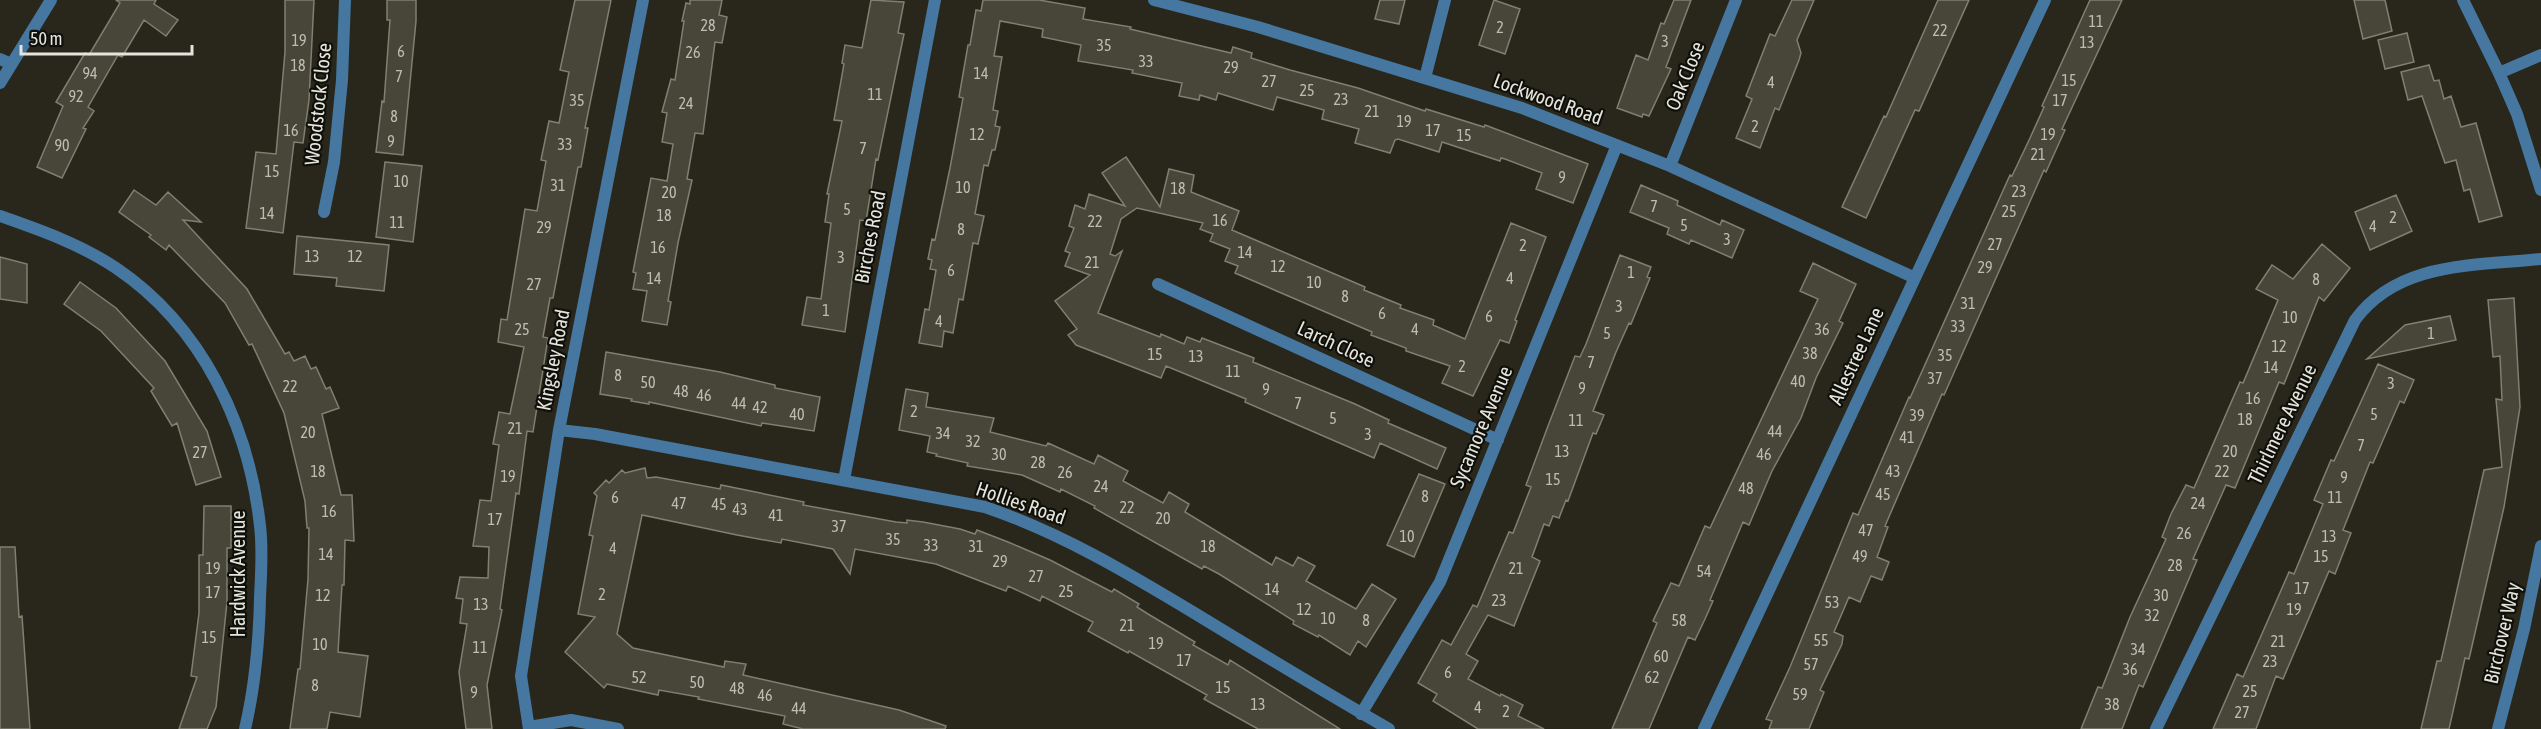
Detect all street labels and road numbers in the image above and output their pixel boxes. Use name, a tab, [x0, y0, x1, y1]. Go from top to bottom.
street label: Oak Close	[1660, 38, 1709, 114]
street label: Woodstock Close	[300, 42, 335, 166]
street label: Lockwood Road	[1491, 68, 1606, 129]
street label: Birches Road	[849, 189, 890, 285]
street label: Allestree Lane	[1823, 304, 1888, 408]
street label: Kingsley Road	[531, 307, 574, 413]
street label: Larch Close	[1294, 316, 1378, 371]
street label: Thirlmere Avenue	[2243, 360, 2320, 487]
street label: Sycamore Avenue	[1445, 363, 1516, 491]
street label: Hollies Road	[973, 476, 1069, 529]
street label: Hardwick Avenue	[226, 510, 249, 638]
street label: Birchover Way	[2479, 580, 2524, 686]

